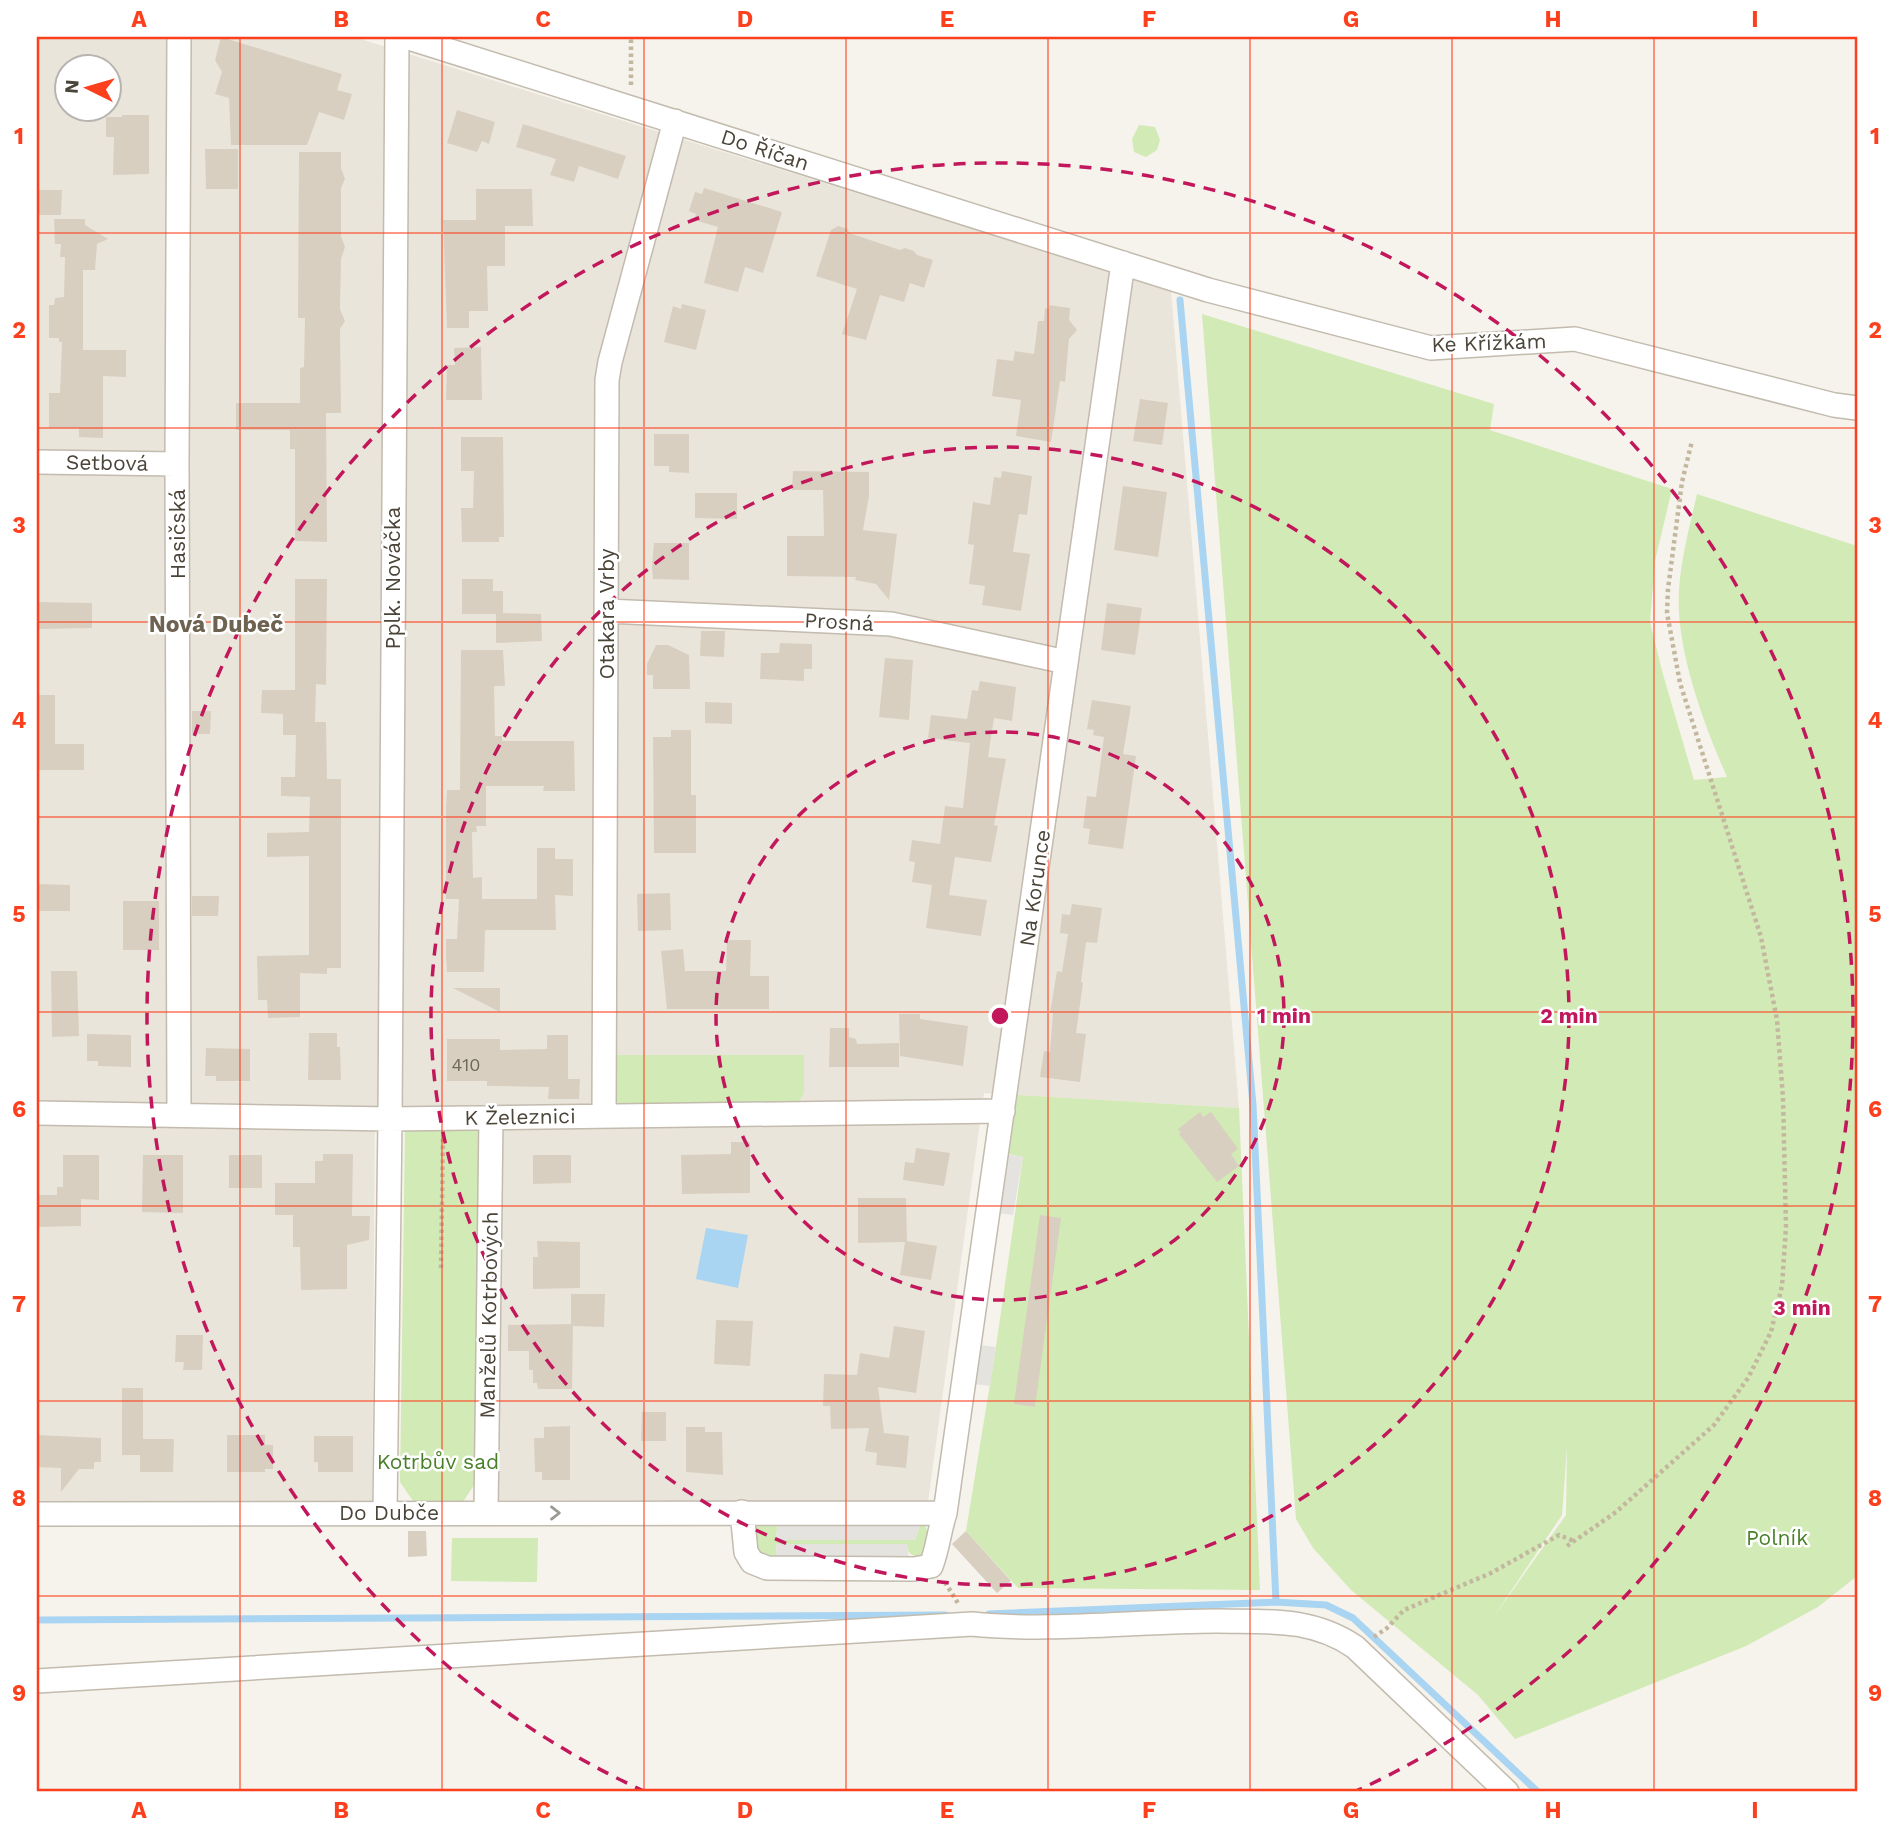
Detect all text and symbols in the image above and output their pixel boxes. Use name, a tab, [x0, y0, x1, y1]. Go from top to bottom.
text: A	[131, 6, 147, 33]
text: B	[333, 6, 349, 33]
text: C	[535, 6, 551, 33]
text: D	[737, 6, 753, 33]
text: E	[940, 6, 954, 33]
text: F	[1142, 6, 1156, 33]
text: G	[1343, 6, 1359, 33]
text: H	[1544, 6, 1562, 33]
text: I	[1751, 6, 1759, 33]
north arrow	[52, 52, 122, 122]
text: N	[59, 79, 84, 95]
text: 1	[14, 123, 24, 150]
text: 1	[1870, 123, 1880, 150]
street label: Do Říčan	[718, 124, 812, 175]
text: 2	[12, 317, 26, 344]
text: 2	[1868, 317, 1882, 344]
street label: Ke Křížkám	[1431, 328, 1547, 357]
street label: Setbová	[66, 449, 149, 476]
street label: Hasičská	[165, 489, 190, 579]
street label: Pplk. Nováčka	[380, 506, 405, 649]
text: 3	[12, 512, 26, 539]
text: 3	[1868, 512, 1882, 539]
street label: Otakara Vrby	[594, 548, 619, 680]
street label: Prosná	[804, 607, 875, 636]
district label: Nová Dubeč	[149, 611, 283, 638]
text: 4	[12, 707, 27, 734]
text: 4	[1868, 707, 1883, 734]
street label: Na Korunce	[1014, 828, 1055, 948]
text: 5	[12, 901, 26, 928]
text: 5	[1868, 901, 1882, 928]
text: 1 min	[1257, 1003, 1311, 1028]
text: 2 min	[1540, 1003, 1598, 1028]
centre of rings	[988, 1004, 1012, 1028]
house number: 410	[452, 1054, 480, 1075]
text: 6	[12, 1096, 26, 1123]
text: 6	[1868, 1096, 1882, 1123]
street label: K Železnici	[464, 1103, 576, 1130]
street label: Manželů Kotrbových	[474, 1211, 503, 1419]
text: 7	[12, 1291, 26, 1318]
text: 7	[1868, 1291, 1882, 1318]
text: 3 min	[1773, 1295, 1831, 1320]
park label: Kotrbův sad	[377, 1449, 499, 1474]
text: 8	[12, 1485, 26, 1512]
text: 8	[1868, 1485, 1882, 1512]
street label: Do Dubče	[339, 1500, 439, 1525]
one-way arrow	[550, 1505, 560, 1521]
park label: Polník	[1746, 1525, 1808, 1550]
text: 9	[12, 1680, 26, 1707]
text: 9	[1868, 1680, 1882, 1707]
text: A	[131, 1797, 147, 1824]
text: B	[333, 1797, 349, 1824]
text: C	[535, 1797, 551, 1824]
text: D	[737, 1797, 753, 1824]
text: E	[940, 1797, 954, 1824]
text: F	[1142, 1797, 1156, 1824]
text: G	[1343, 1797, 1359, 1824]
text: H	[1544, 1797, 1562, 1824]
text: I	[1751, 1797, 1759, 1824]

